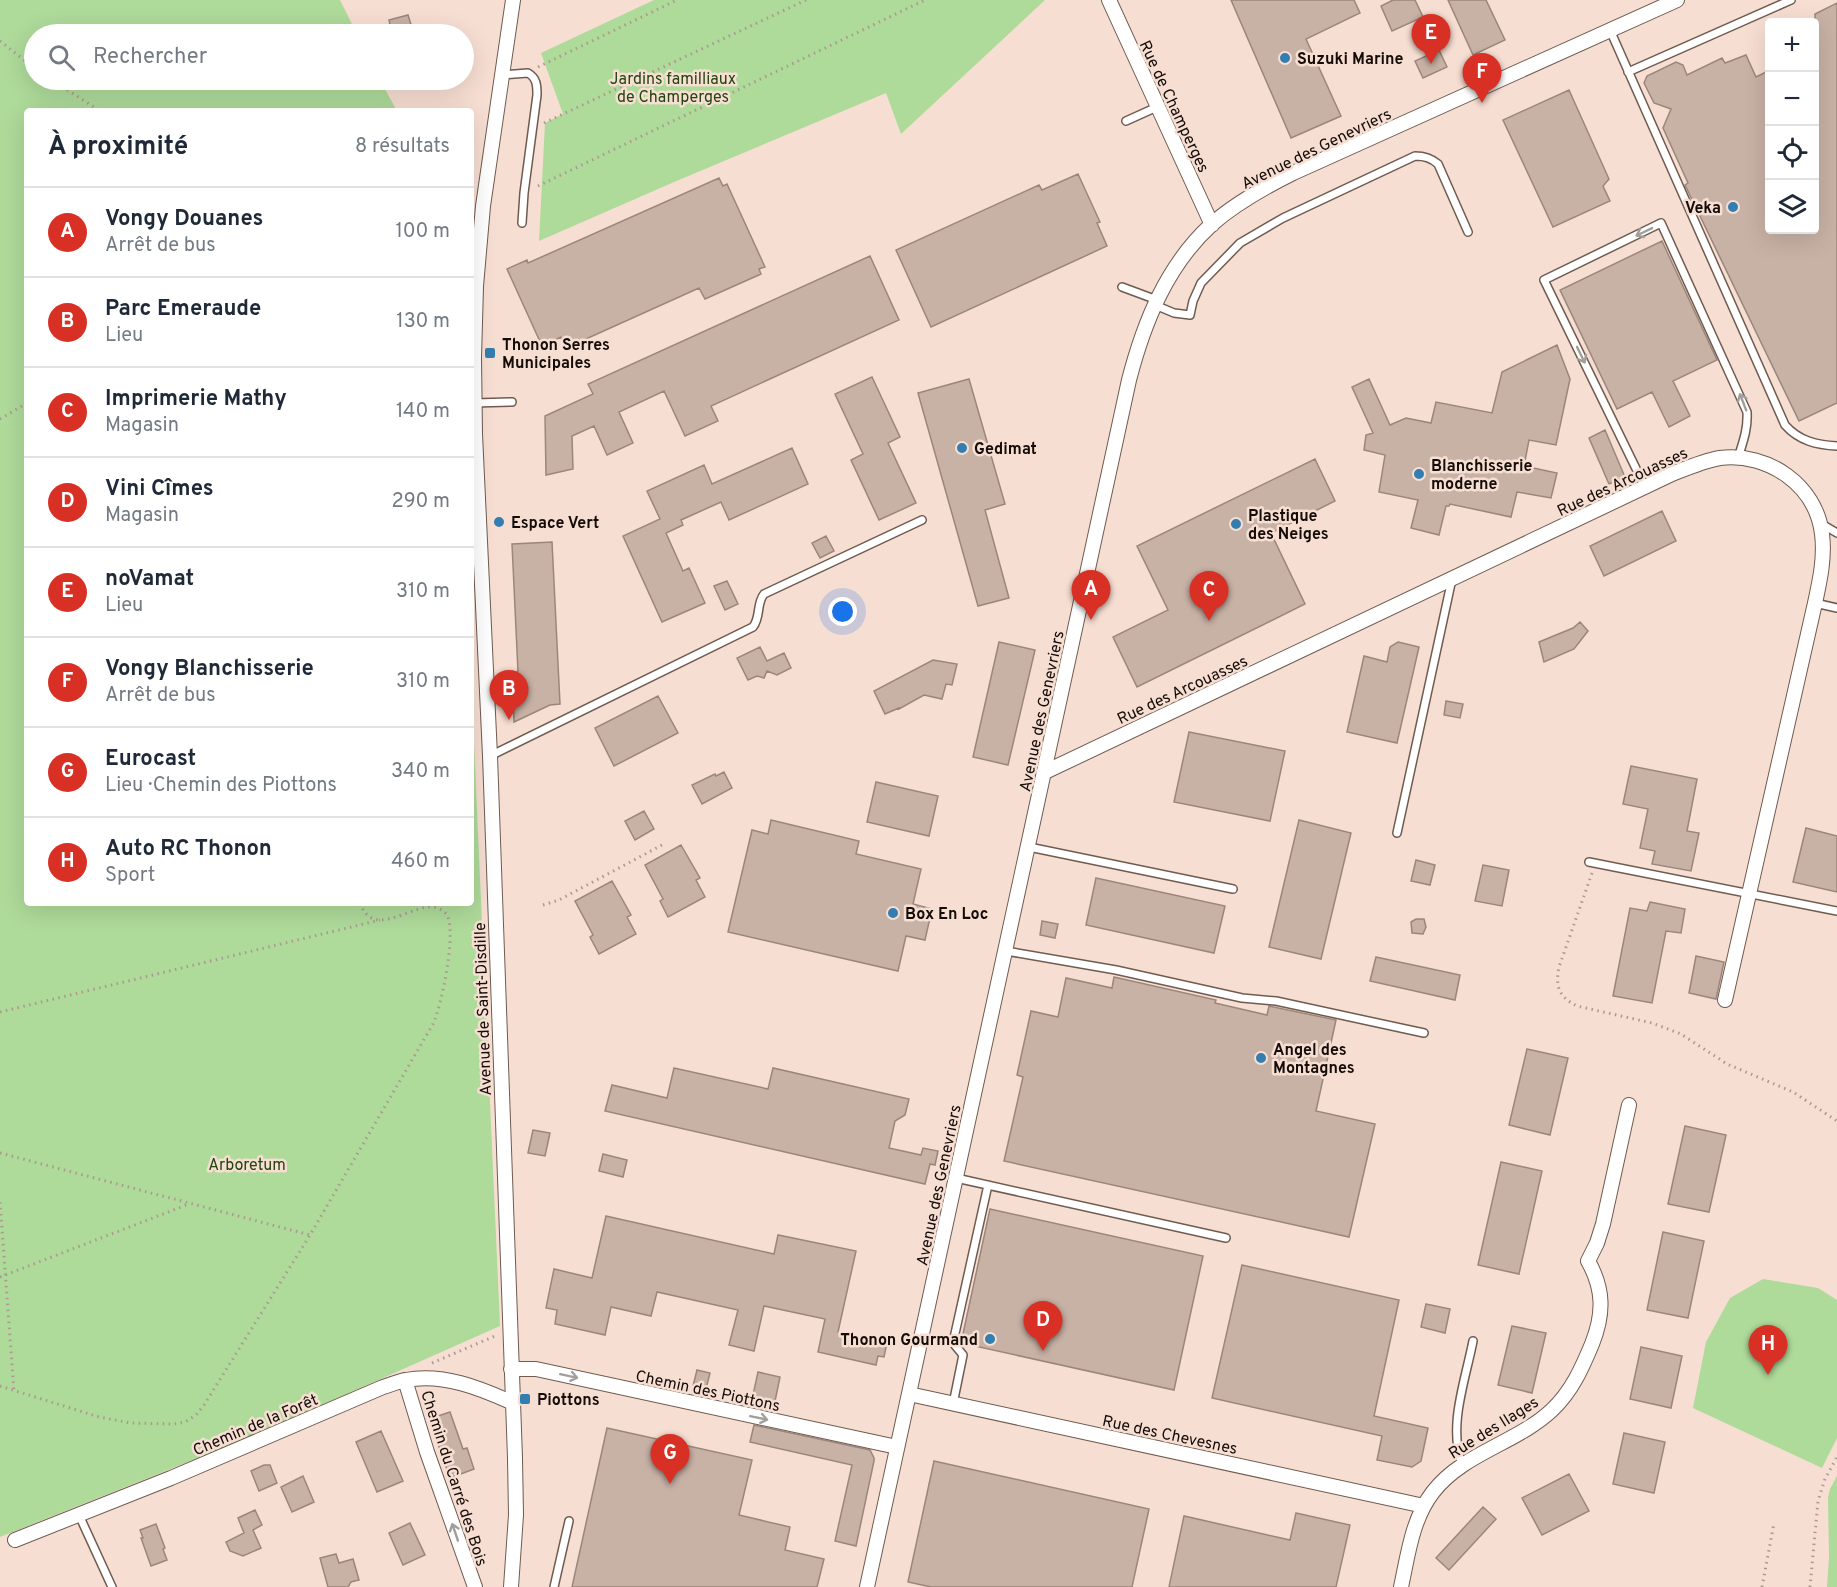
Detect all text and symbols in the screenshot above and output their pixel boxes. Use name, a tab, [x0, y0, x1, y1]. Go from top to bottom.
pin: E	[1412, 14, 1450, 64]
map controls	[1765, 18, 1819, 234]
button: +	[1765, 18, 1819, 72]
search box	[24, 24, 474, 90]
street label: Rue de Champerges	[1134, 38, 1213, 176]
icon: search	[45, 41, 78, 74]
text: Rechercher	[93, 44, 207, 71]
place label: Suzuki Marine	[1297, 50, 1404, 70]
marker: Suzuki Marine	[1278, 51, 1292, 65]
pin: F	[1462, 54, 1502, 103]
park label: Jardins familliaux de Champerges	[610, 70, 736, 108]
button: −	[1765, 72, 1819, 126]
street label: Avenue des Genevriers	[1239, 105, 1395, 195]
button: locate	[1765, 126, 1819, 180]
text: À proximité	[48, 131, 188, 164]
text: 8 résultats	[355, 134, 450, 160]
button: layers	[1765, 180, 1819, 234]
place label: Veka	[1685, 199, 1721, 219]
marker: Veka	[1726, 200, 1740, 214]
text: Vongy Douanes	[105, 206, 263, 233]
text: A	[60, 219, 75, 245]
text: 100 m	[395, 219, 450, 245]
one-way arrow	[1635, 226, 1653, 238]
text: Arrêt de bus	[105, 233, 216, 259]
text: Parc Emeraude	[105, 296, 261, 323]
text: B	[61, 309, 74, 335]
text: 130 m	[396, 309, 450, 335]
text: Lieu	[105, 323, 143, 349]
place label: Thonon Serres Municipales	[502, 336, 610, 374]
marker: Thonon Serres Municipales	[483, 346, 497, 360]
one-way arrow	[1575, 346, 1587, 364]
text: Imprimerie Mathy	[105, 386, 287, 413]
one-way arrow	[1736, 393, 1747, 412]
text: C	[61, 399, 74, 425]
text: 140 m	[396, 399, 450, 425]
text: Magasin	[105, 413, 179, 439]
place label: Gedimat	[974, 440, 1037, 460]
marker: Gedimat	[955, 441, 969, 455]
street label: Rue des Arcouasses	[1554, 444, 1691, 522]
place label: Blanchisserie moderne	[1431, 457, 1533, 495]
marker: Blanchisserie moderne	[1412, 467, 1426, 481]
text: Vini Cîmes	[105, 476, 214, 503]
text: D	[60, 489, 75, 515]
text: 290 m	[392, 489, 450, 515]
text: Magasin	[105, 503, 179, 529]
place label: Plastique des Neiges	[1248, 507, 1329, 545]
place label: Espace Vert	[511, 514, 599, 534]
marker: Espace Vert	[492, 515, 506, 529]
marker: Plastique des Neiges	[1229, 517, 1243, 531]
text: noVamat	[105, 566, 194, 593]
pin: A	[1072, 570, 1110, 620]
pin: C	[1190, 572, 1228, 621]
text: E	[61, 579, 74, 605]
text: 310 m	[396, 579, 450, 605]
text: Lieu	[105, 593, 143, 619]
your location	[828, 597, 857, 626]
street label: Avenue des Genevriers	[1016, 629, 1070, 794]
street label: Rue des Arcouasses	[1114, 652, 1251, 730]
text: Vongy Blanchisserie	[105, 656, 314, 683]
text: F	[62, 669, 73, 695]
text: 310 m	[396, 669, 450, 695]
pin: B	[490, 670, 528, 720]
text: Arrêt de bus	[105, 683, 216, 709]
text: Eurocast	[105, 746, 196, 773]
text: G	[61, 759, 74, 785]
text: 340 m	[391, 759, 450, 785]
text: Lieu · Chemin des Piottons	[105, 773, 337, 799]
text: Auto RC Thonon	[105, 836, 272, 863]
text: H	[60, 849, 75, 875]
text: 460 m	[391, 849, 450, 875]
text: Sport	[105, 863, 155, 889]
place label: Box En Loc	[905, 905, 988, 925]
marker: Box En Loc	[886, 906, 900, 920]
street label: Avenue de Saint-Disdille	[471, 922, 497, 1096]
place label: Angel des Montagnes	[1273, 1041, 1355, 1079]
marker: Angel des Montagnes	[1254, 1051, 1268, 1065]
street label: Avenue des Genevriers	[913, 1103, 967, 1268]
park label: Arboretum	[208, 1156, 286, 1176]
pin: D	[1024, 1302, 1062, 1351]
pin: H	[1748, 1326, 1788, 1375]
place label: Thonon Gourmand	[840, 1331, 978, 1351]
marker: Thonon Gourmand	[983, 1332, 997, 1346]
street label: Chemin des Piottons	[633, 1367, 782, 1417]
one-way arrow	[559, 1371, 578, 1383]
street label: Chemin du Carré des Bois	[415, 1388, 491, 1569]
street label: Chemin de la Forêt	[190, 1390, 321, 1461]
place label: Piottons	[537, 1391, 600, 1411]
marker: Piottons	[518, 1392, 532, 1406]
street label: Rue des Ilages	[1445, 1393, 1543, 1464]
one-way arrow	[749, 1412, 768, 1424]
street label: Rue des Chevesnes	[1100, 1412, 1239, 1460]
pin: G	[650, 1434, 690, 1484]
one-way arrow	[449, 1523, 460, 1542]

